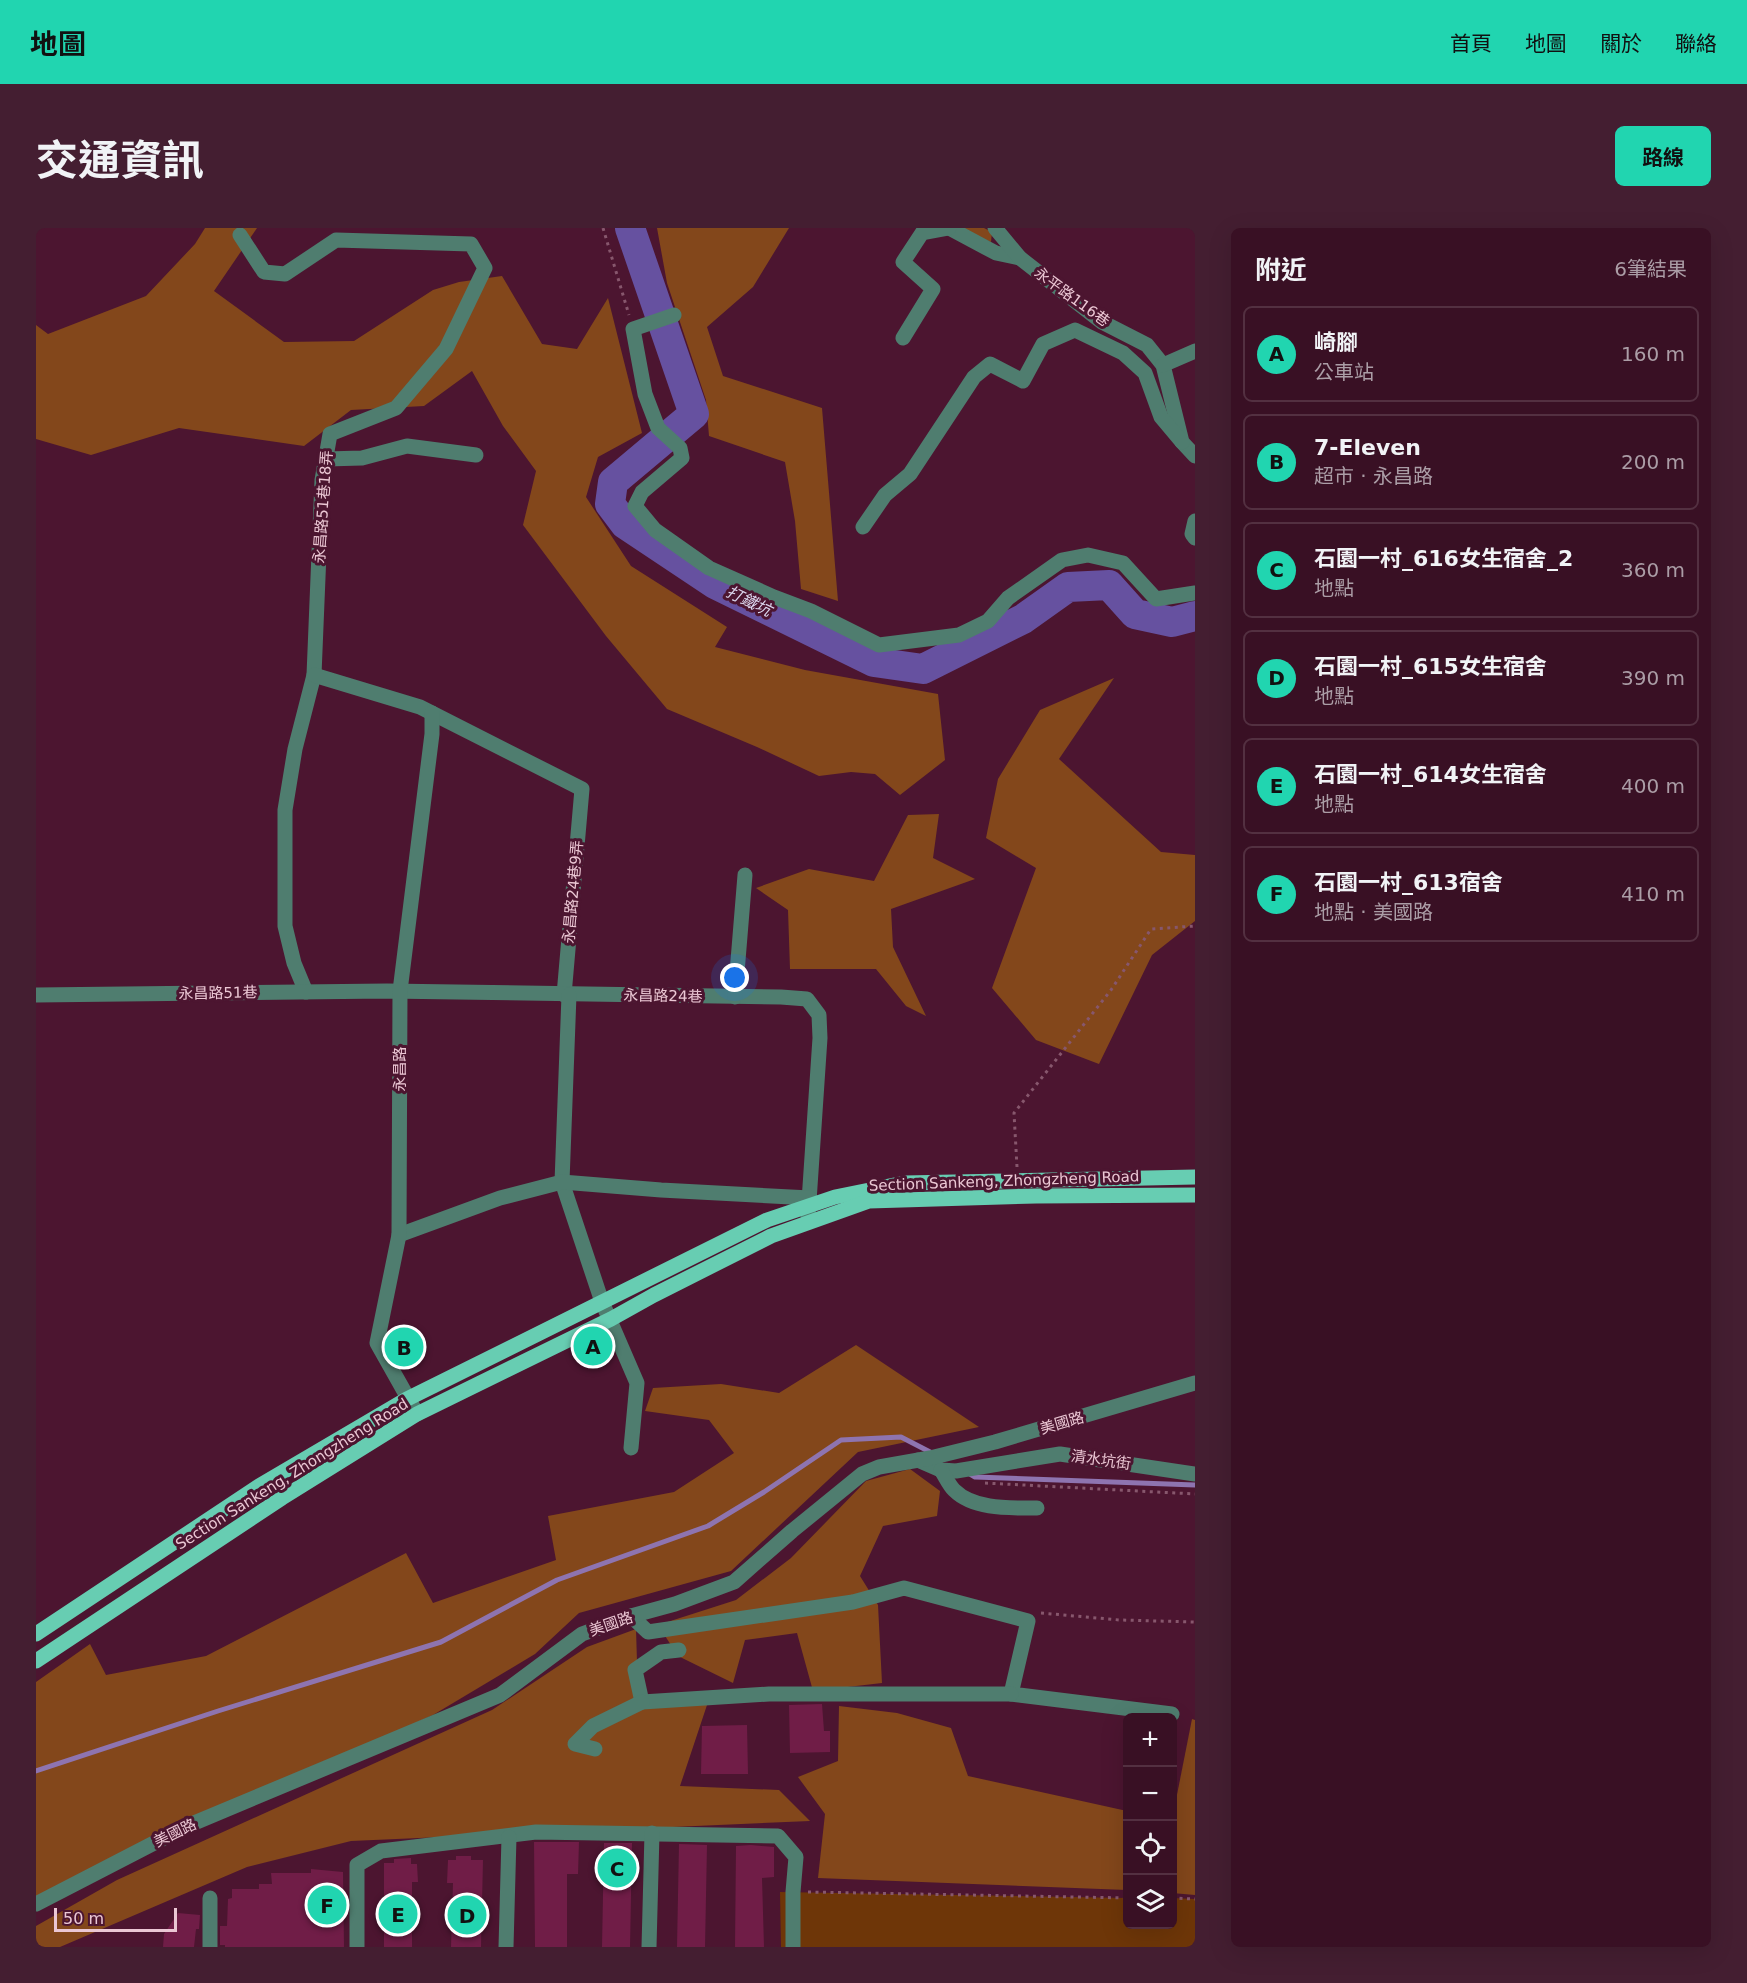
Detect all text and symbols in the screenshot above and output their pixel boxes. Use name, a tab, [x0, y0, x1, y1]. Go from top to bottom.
text: 地圖	[30, 28, 86, 61]
text: 首頁	[1450, 32, 1492, 56]
text: 地圖	[1525, 32, 1567, 56]
text: 關於	[1600, 32, 1642, 56]
text: 聯絡	[1675, 32, 1717, 56]
button: 路線	[1615, 126, 1711, 186]
text: 交通資訊	[36, 136, 204, 185]
text: 附近	[1255, 255, 1307, 285]
text: 6筆結果	[1614, 257, 1687, 281]
street label: 永平路116巷	[1031, 264, 1113, 330]
text: 崎腳	[1314, 330, 1358, 355]
text: A	[1269, 342, 1284, 366]
text: 160 m	[1621, 342, 1685, 366]
text: 公車站	[1314, 360, 1374, 384]
text: 7-Eleven	[1314, 435, 1421, 460]
street label: 永昌路51巷18弄	[310, 450, 336, 564]
text: B	[1269, 450, 1284, 474]
text: 200 m	[1621, 450, 1685, 474]
text: 超市 · 永昌路	[1314, 464, 1433, 488]
text: 石園一村_616女生宿舍_2	[1314, 546, 1573, 571]
text: C	[1269, 558, 1284, 582]
text: 360 m	[1621, 558, 1685, 582]
text: 地點	[1314, 576, 1354, 600]
water label: 打鐵坑	[723, 582, 777, 621]
text: 石園一村_615女生宿舍	[1314, 654, 1547, 679]
text: D	[1268, 666, 1285, 690]
text: 390 m	[1621, 666, 1685, 690]
text: 地點	[1314, 684, 1354, 708]
text: 石園一村_614女生宿舍	[1314, 762, 1547, 787]
text: E	[1270, 774, 1283, 798]
text: 400 m	[1621, 774, 1685, 798]
text: 地點	[1314, 792, 1354, 816]
street label: 永昌路24巷9弄	[560, 840, 586, 944]
text: 石園一村_613宿舍	[1314, 870, 1503, 895]
text: F	[1270, 882, 1283, 906]
text: 410 m	[1621, 882, 1685, 906]
text: 地點 · 美國路	[1314, 900, 1433, 924]
your location	[720, 963, 749, 992]
street label: 永昌路51巷	[178, 983, 258, 1003]
street label: 永昌路24巷	[623, 986, 703, 1006]
street label: 永昌路	[391, 1046, 409, 1092]
street label: Section Sankeng, Zhongzheng Road	[868, 1167, 1140, 1195]
pin: B	[384, 1324, 424, 1370]
pin: A	[574, 1324, 612, 1368]
street label: Section Sankeng, Zhongzheng Road	[172, 1395, 412, 1553]
street label: 美國路	[1038, 1408, 1086, 1438]
street label: 清水坑街	[1070, 1447, 1132, 1473]
street label: 美國路	[587, 1608, 635, 1640]
map controls	[1123, 1713, 1177, 1929]
button: +	[1123, 1713, 1177, 1767]
button: −	[1123, 1767, 1177, 1821]
street label: 美國路	[151, 1815, 199, 1851]
button: locate	[1123, 1821, 1177, 1875]
pin: C	[598, 1846, 636, 1890]
button: layers	[1123, 1875, 1177, 1929]
pin: F	[308, 1882, 346, 1928]
pin: E	[378, 1892, 418, 1936]
pin: D	[448, 1892, 486, 1938]
scale bar	[54, 1905, 177, 1932]
text: 50 m	[63, 1909, 104, 1928]

